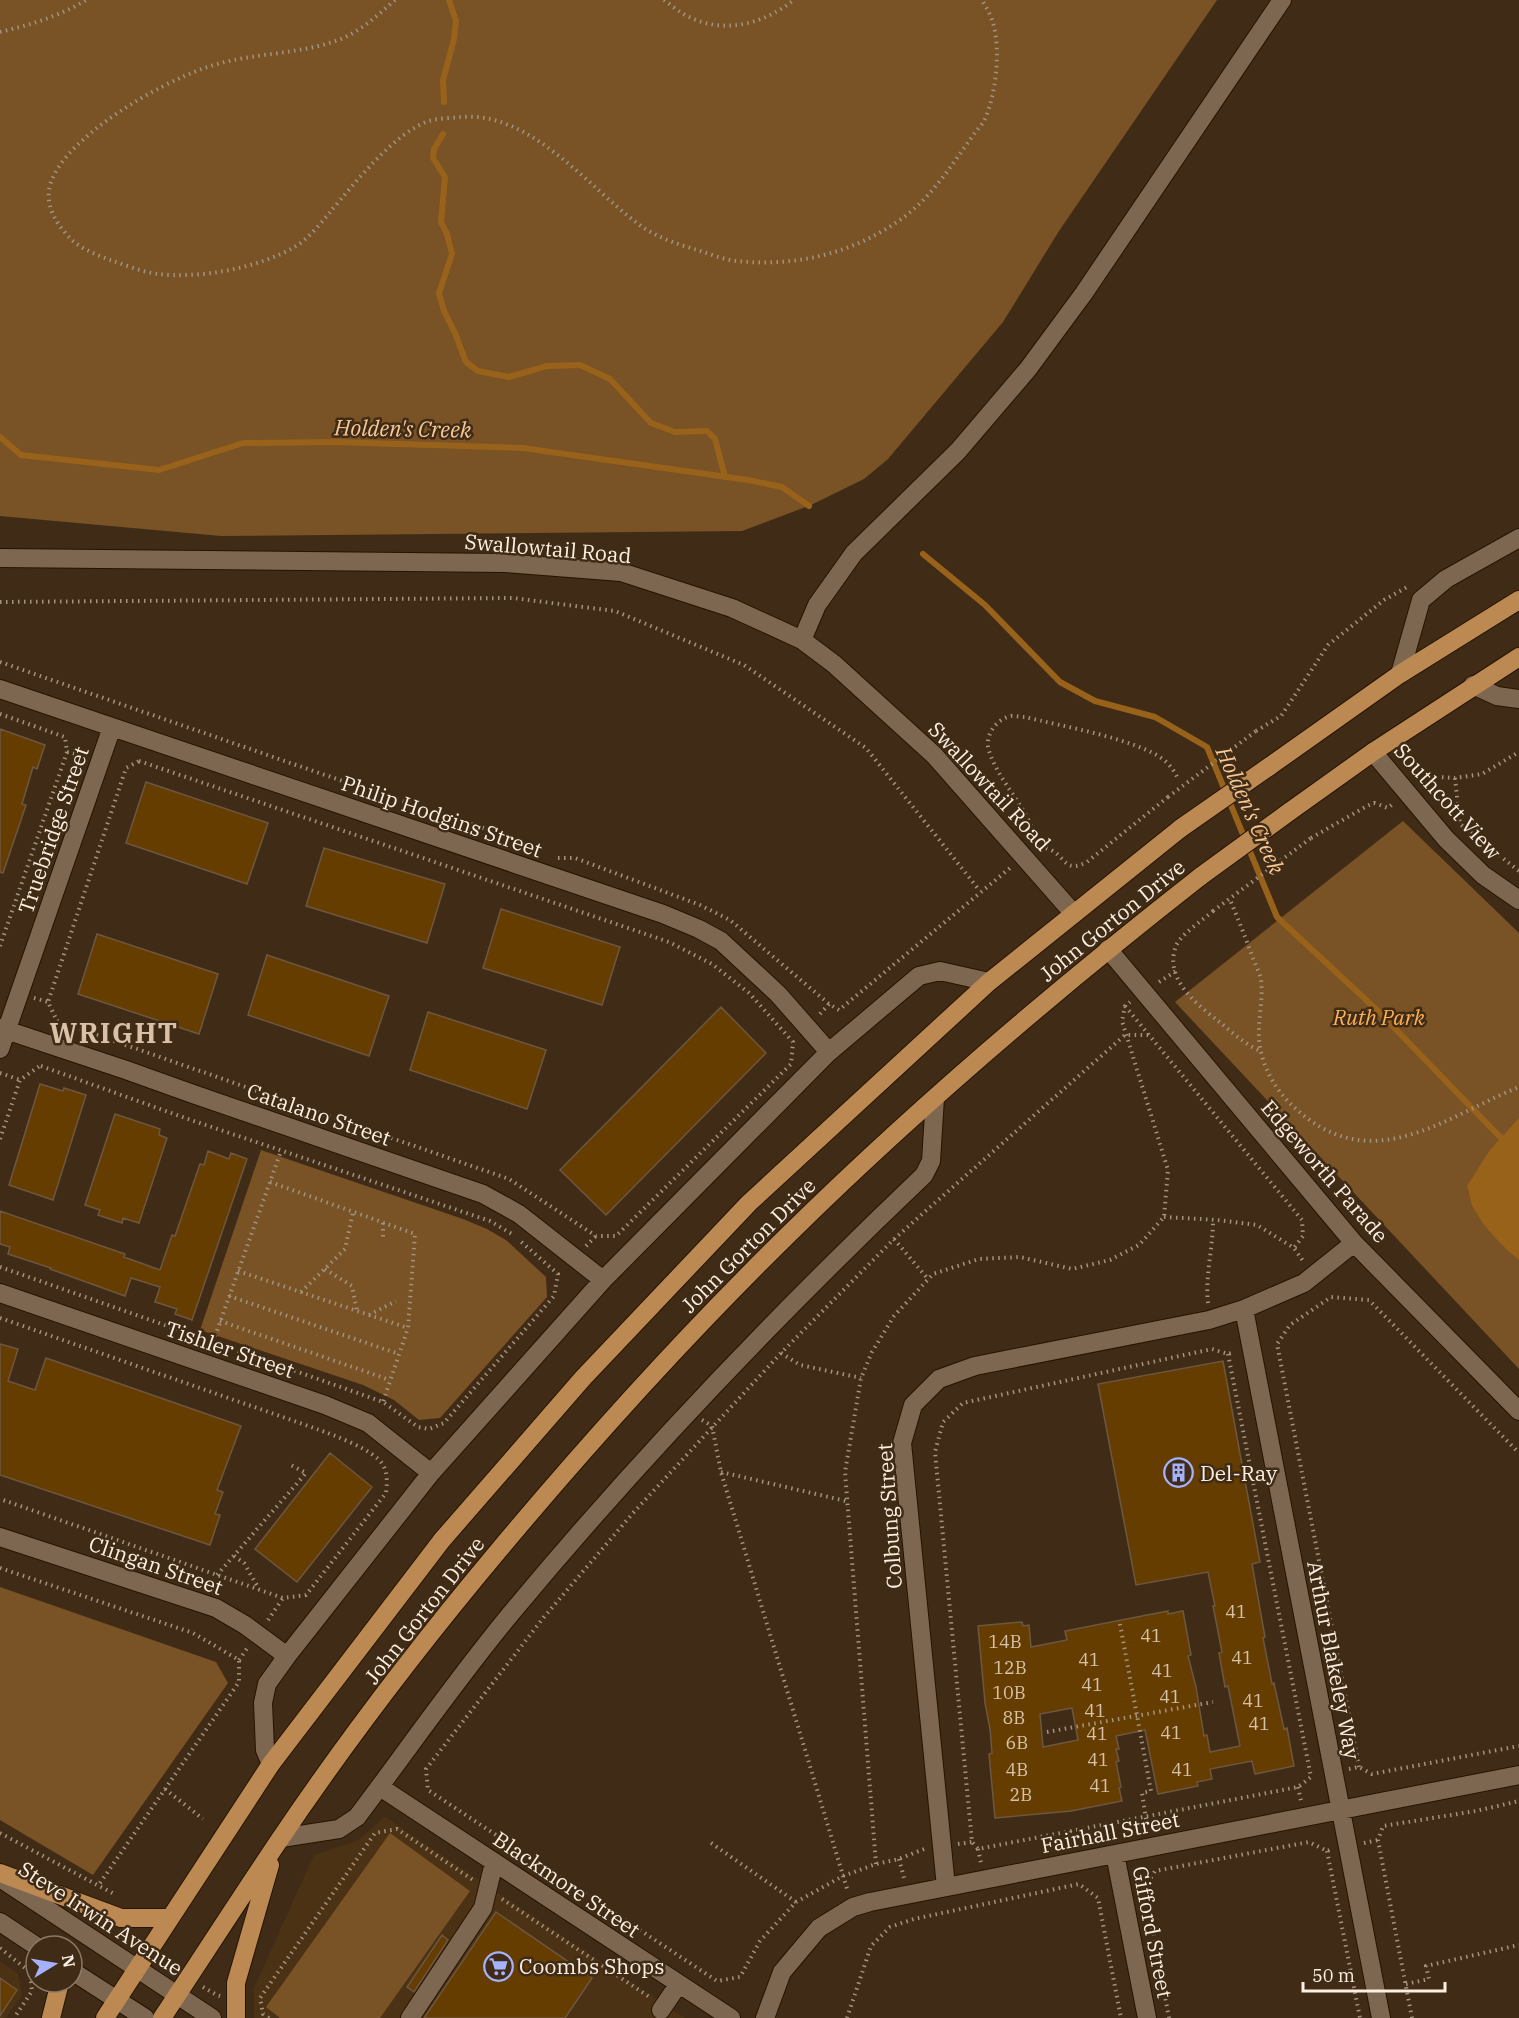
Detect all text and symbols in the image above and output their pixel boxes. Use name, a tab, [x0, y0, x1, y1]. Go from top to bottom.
water label: Holden's Creek	[333, 412, 472, 444]
street label: Swallowtail Road	[463, 527, 633, 569]
street label: Swallowtail Road	[923, 715, 1057, 857]
street label: Southcott View	[1388, 737, 1508, 866]
water label: Holden's Creek	[1209, 741, 1292, 879]
street label: Truebridge Street	[11, 743, 95, 917]
street label: Philip Hodgins Street	[338, 769, 546, 863]
street label: John Gorton Drive	[1033, 853, 1191, 987]
park label: Ruth Park	[1332, 1003, 1426, 1031]
district label: WRIGHT	[50, 1015, 178, 1050]
street label: Catalano Street	[243, 1076, 395, 1152]
street label: Edgeworth Parade	[1255, 1094, 1395, 1248]
street label: John Gorton Drive	[675, 1172, 821, 1318]
street label: Tishler Street	[162, 1314, 298, 1384]
street label: Colbung Street	[870, 1442, 908, 1590]
building icon: Del-Ray	[1163, 1457, 1195, 1489]
place label: Del-Ray	[1200, 1459, 1278, 1487]
street label: Clingan Street	[85, 1529, 227, 1601]
street label: John Gorton Drive	[358, 1531, 490, 1689]
street label: Arthur Blakeley Way	[1301, 1558, 1367, 1762]
house number: 41	[1225, 1600, 1247, 1623]
house number: 41	[1140, 1624, 1162, 1647]
house number: 14B	[988, 1630, 1022, 1653]
house number: 41	[1231, 1646, 1253, 1669]
house number: 41	[1078, 1648, 1100, 1671]
house number: 12B	[993, 1656, 1027, 1679]
house number: 41	[1151, 1659, 1173, 1682]
house number: 41	[1081, 1673, 1103, 1696]
house number: 10B	[992, 1681, 1026, 1704]
house number: 41	[1159, 1685, 1181, 1708]
house number: 41	[1242, 1689, 1264, 1712]
house number: 41	[1084, 1699, 1106, 1722]
house number: 8B	[1003, 1706, 1025, 1729]
house number: 41	[1248, 1712, 1270, 1735]
house number: 41	[1160, 1721, 1182, 1744]
house number: 41	[1086, 1722, 1108, 1745]
house number: 6B	[1006, 1731, 1028, 1754]
house number: 41	[1087, 1748, 1109, 1771]
house number: 4B	[1006, 1758, 1028, 1781]
house number: 41	[1171, 1758, 1193, 1781]
house number: 41	[1089, 1774, 1111, 1797]
house number: 2B	[1010, 1783, 1032, 1806]
street label: Fairhall Street	[1038, 1805, 1182, 1859]
street label: Blackmore Street	[488, 1825, 646, 1943]
street label: Steve Irwin Avenue	[14, 1854, 188, 1982]
street label: Gifford Street	[1126, 1864, 1180, 2000]
north arrow	[24, 1934, 84, 1994]
supermarket icon: Coombs Shops	[482, 1950, 514, 1982]
place label: Coombs Shops	[519, 1952, 664, 1980]
text: N	[58, 1953, 80, 1969]
scale bar	[1303, 1955, 1446, 1993]
text: 50 m	[1312, 1964, 1355, 1987]

